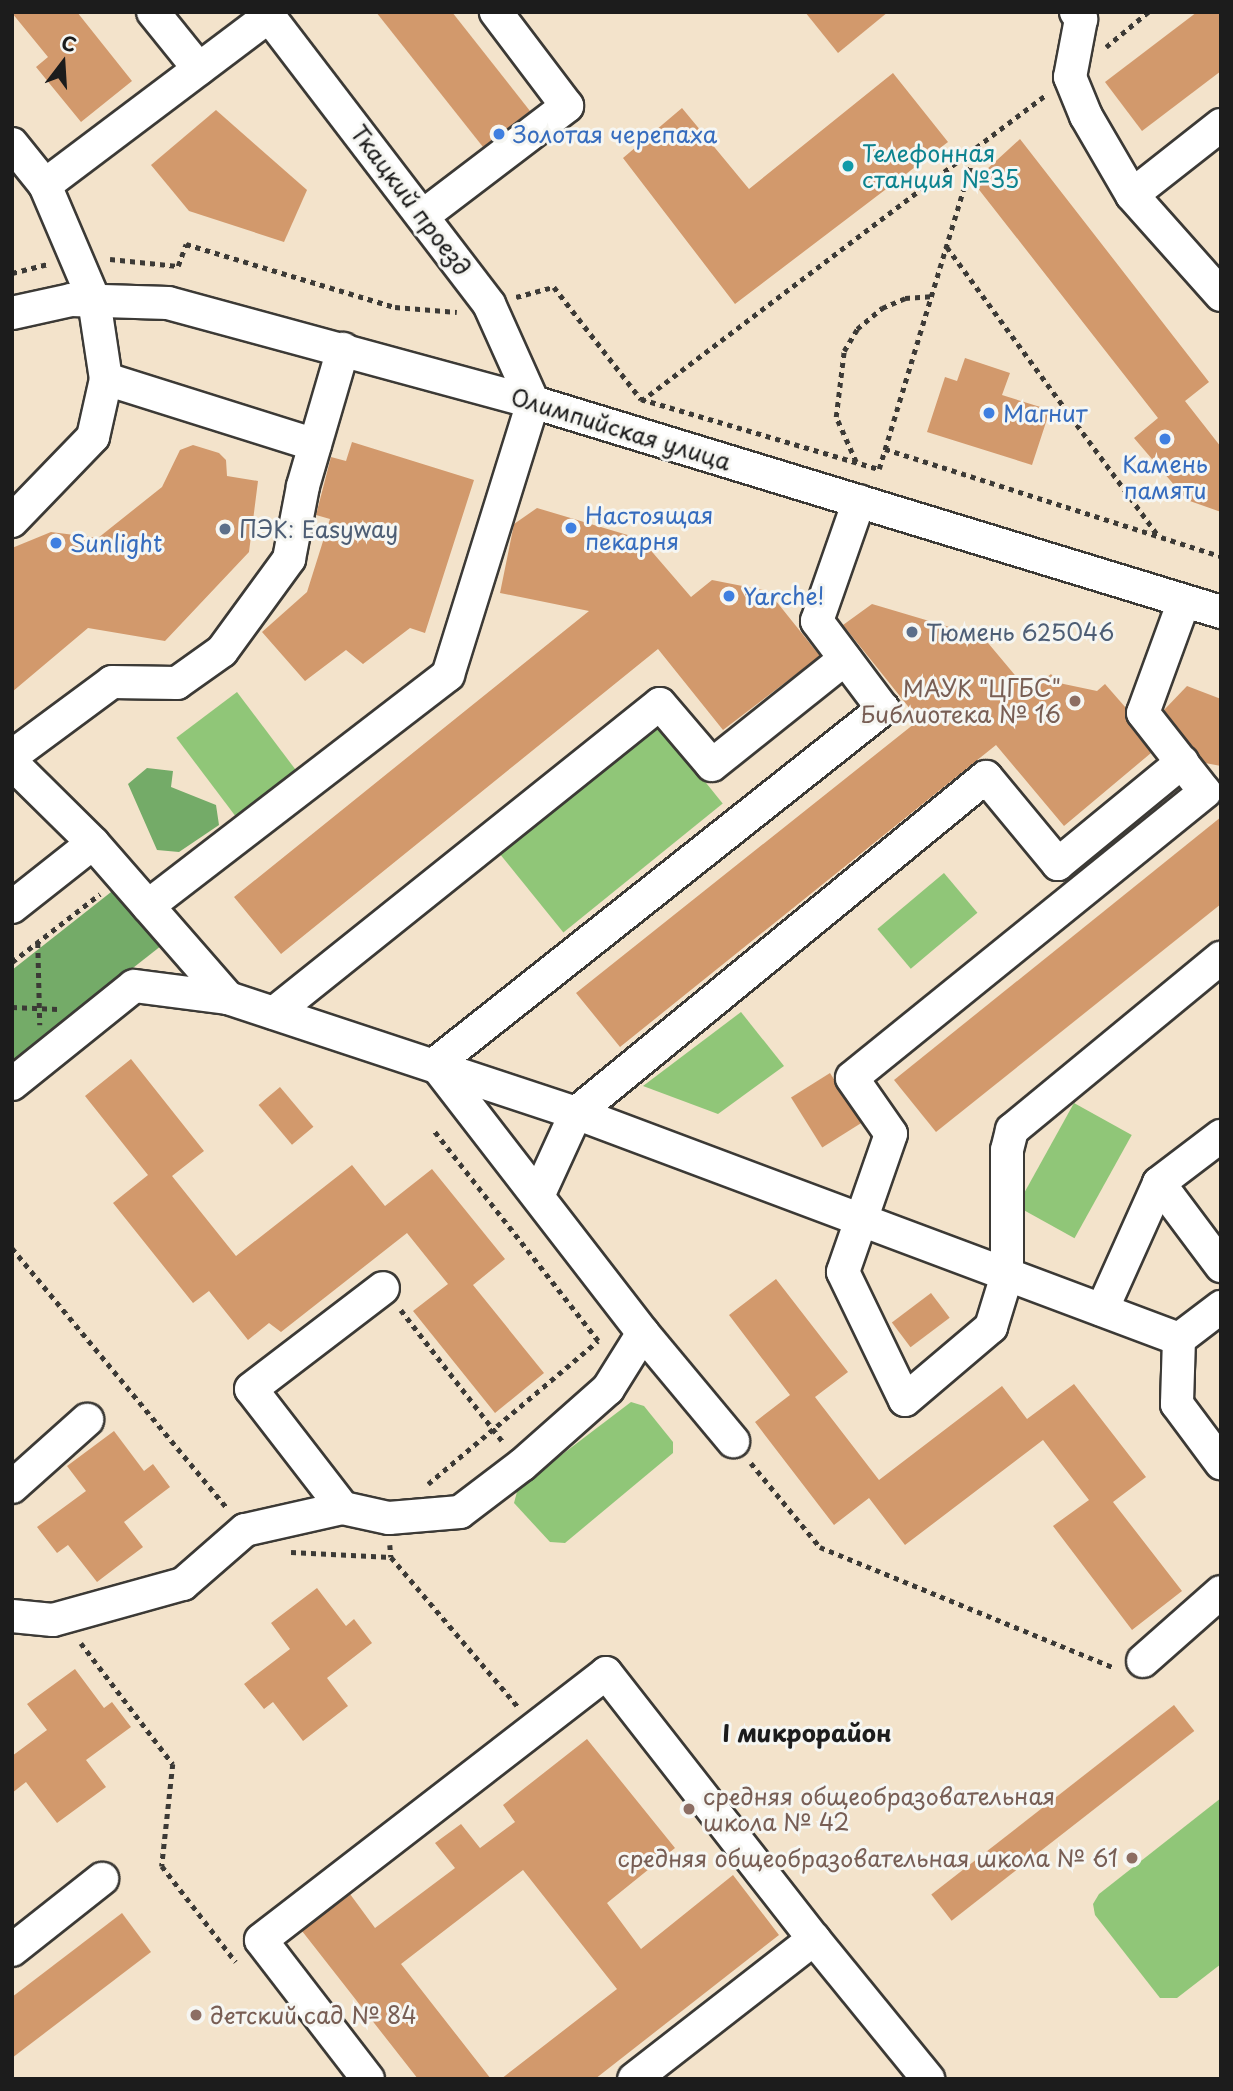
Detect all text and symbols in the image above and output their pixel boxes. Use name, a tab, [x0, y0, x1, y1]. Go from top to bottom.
text: С	[58, 27, 80, 58]
north arrow	[28, 28, 98, 98]
street label: Ткацкий проезд	[345, 119, 477, 281]
place label: Золотая черепаха	[513, 120, 717, 148]
marker: Золотая черепаха	[491, 126, 507, 142]
place label: Телефонная станция №35	[862, 139, 1019, 193]
marker: Телефонная станция №35	[840, 158, 856, 174]
street label: Олимпийская улица	[507, 382, 735, 476]
place label: Магнит	[1003, 399, 1087, 427]
marker: Магнит	[981, 405, 997, 421]
marker: Камень памяти	[1157, 431, 1173, 447]
place label: Камень памяти	[1122, 450, 1208, 504]
place label: Настоящая пекарня	[585, 501, 714, 555]
place label: ПЭК: Easyway	[239, 515, 398, 543]
marker: Настоящая пекарня	[563, 520, 579, 536]
marker: ПЭК: Easyway	[217, 521, 233, 537]
place label: Sunlight	[70, 529, 162, 557]
marker: Sunlight	[48, 535, 64, 551]
place label: Yarche!	[743, 582, 825, 610]
marker: Yarche!	[721, 588, 737, 604]
place label: Тюмень 625046	[926, 618, 1115, 646]
marker: Тюмень 625046	[904, 624, 920, 640]
place label: МАУК "ЦГБС" Библиотека № 16	[861, 674, 1061, 728]
marker: МАУК "ЦГБС" Библиотека № 16	[1067, 693, 1083, 709]
district label: I микрорайон	[722, 1719, 892, 1747]
place label: средняя общеобразовательная школа № 42	[703, 1782, 1056, 1836]
marker: средняя общеобразовательная школа № 42	[681, 1801, 697, 1817]
place label: средняя общеобразовательная школа № 61	[615, 1844, 1118, 1872]
marker: средняя общеобразовательная школа № 61	[1124, 1850, 1140, 1866]
place label: детский сад № 84	[210, 2001, 418, 2029]
marker: детский сад № 84	[188, 2007, 204, 2023]

